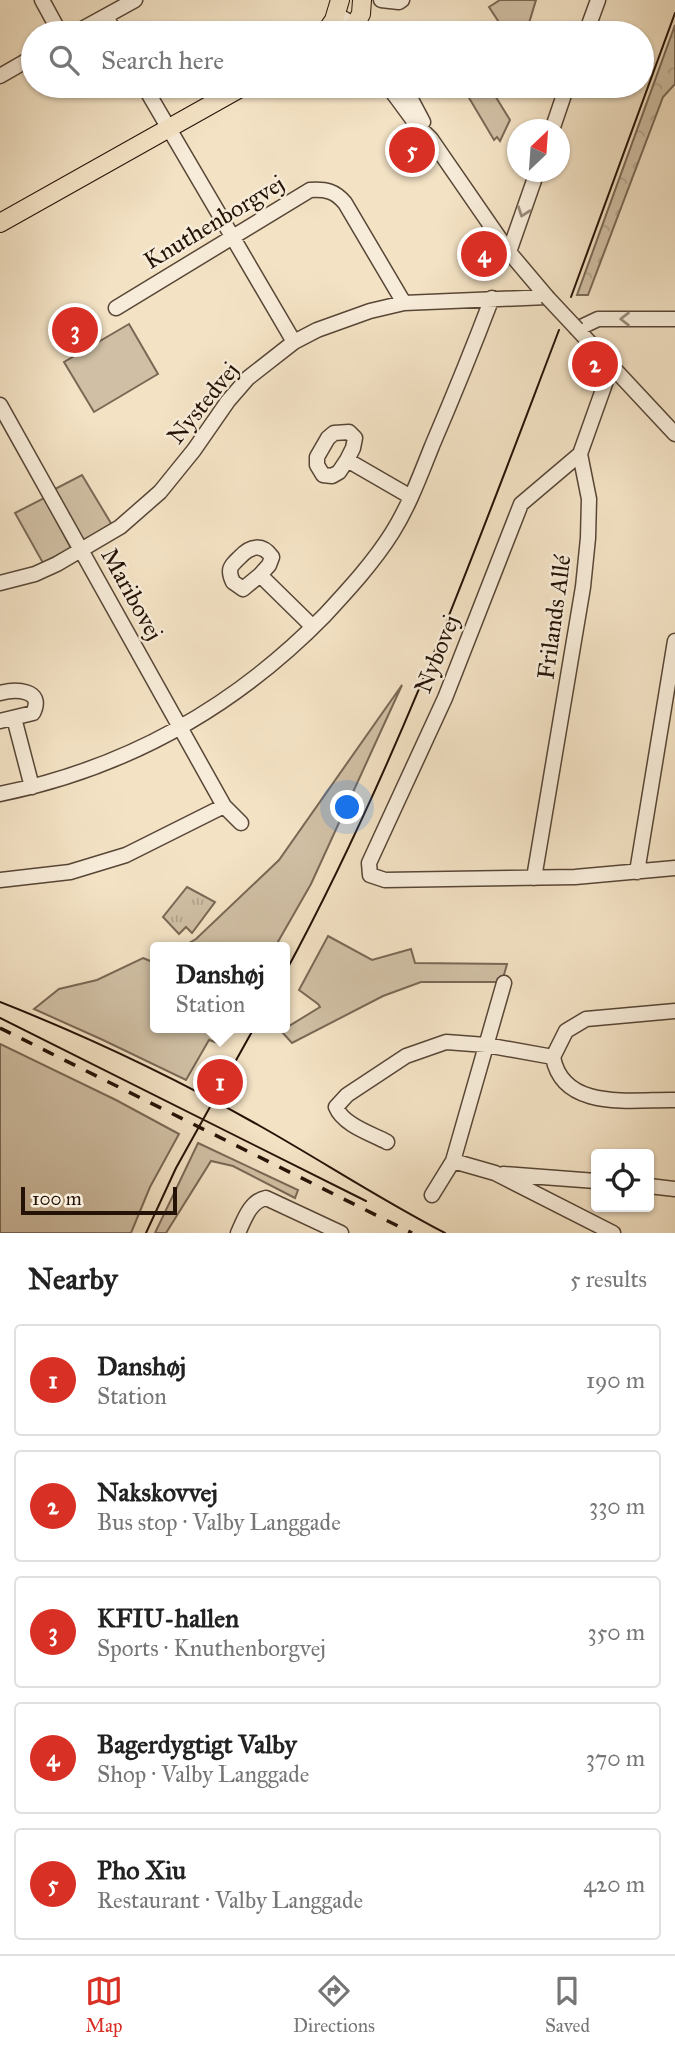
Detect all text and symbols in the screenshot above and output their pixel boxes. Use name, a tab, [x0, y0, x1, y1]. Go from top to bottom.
search box	[21, 21, 654, 98]
icon: search	[45, 41, 83, 79]
text: Search here	[101, 44, 224, 76]
north arrow	[507, 119, 570, 182]
pin: 5	[389, 124, 435, 176]
street label: Knuthenborgvej	[138, 168, 290, 276]
one-way arrow	[517, 205, 531, 217]
pin: 4	[461, 228, 507, 280]
pin: 3	[52, 304, 98, 356]
one-way arrow	[619, 311, 629, 327]
pin: 2	[572, 338, 618, 390]
street label: Nystedvej	[161, 356, 245, 450]
street label: Maribovej	[94, 542, 170, 646]
street label: Frilands Allé	[530, 553, 578, 681]
street label: Nybovej	[408, 610, 466, 698]
your location	[330, 790, 364, 824]
popup	[150, 942, 290, 1033]
text: Danshøj	[175, 958, 265, 990]
text: Station	[175, 990, 245, 1018]
pin: 1	[197, 1056, 243, 1108]
map controls	[591, 1149, 654, 1212]
button: locate	[591, 1149, 654, 1212]
scale bar	[21, 1184, 177, 1216]
text: 100 m	[32, 1187, 82, 1210]
text: Nearby	[28, 1261, 118, 1297]
text: 5 results	[570, 1265, 647, 1293]
text: Danshøj	[97, 1350, 186, 1382]
text: 1	[48, 1366, 58, 1394]
text: 190 m	[586, 1366, 645, 1394]
text: Station	[97, 1382, 167, 1410]
text: Nakskovvej	[97, 1476, 218, 1508]
text: 2	[47, 1492, 59, 1520]
text: 330 m	[589, 1492, 645, 1520]
text: Bus stop · Valby Langgade	[97, 1508, 341, 1536]
text: KFIU-hallen	[97, 1602, 239, 1634]
text: 3	[48, 1618, 58, 1646]
text: 350 m	[587, 1618, 645, 1646]
text: Sports · Knuthenborgvej	[97, 1634, 326, 1662]
text: Bagerdygtigt Valby	[97, 1728, 297, 1760]
text: 4	[47, 1744, 59, 1772]
text: 370 m	[586, 1744, 645, 1772]
text: Shop · Valby Langgade	[97, 1760, 309, 1788]
text: Pho Xiu	[97, 1854, 186, 1886]
text: 5	[48, 1870, 58, 1898]
text: 420 m	[583, 1870, 645, 1898]
text: Restaurant · Valby Langgade	[97, 1886, 363, 1914]
tab: Map	[85, 1972, 123, 2037]
tab: Directions	[293, 1972, 375, 2037]
tab: Saved	[545, 1972, 590, 2037]

